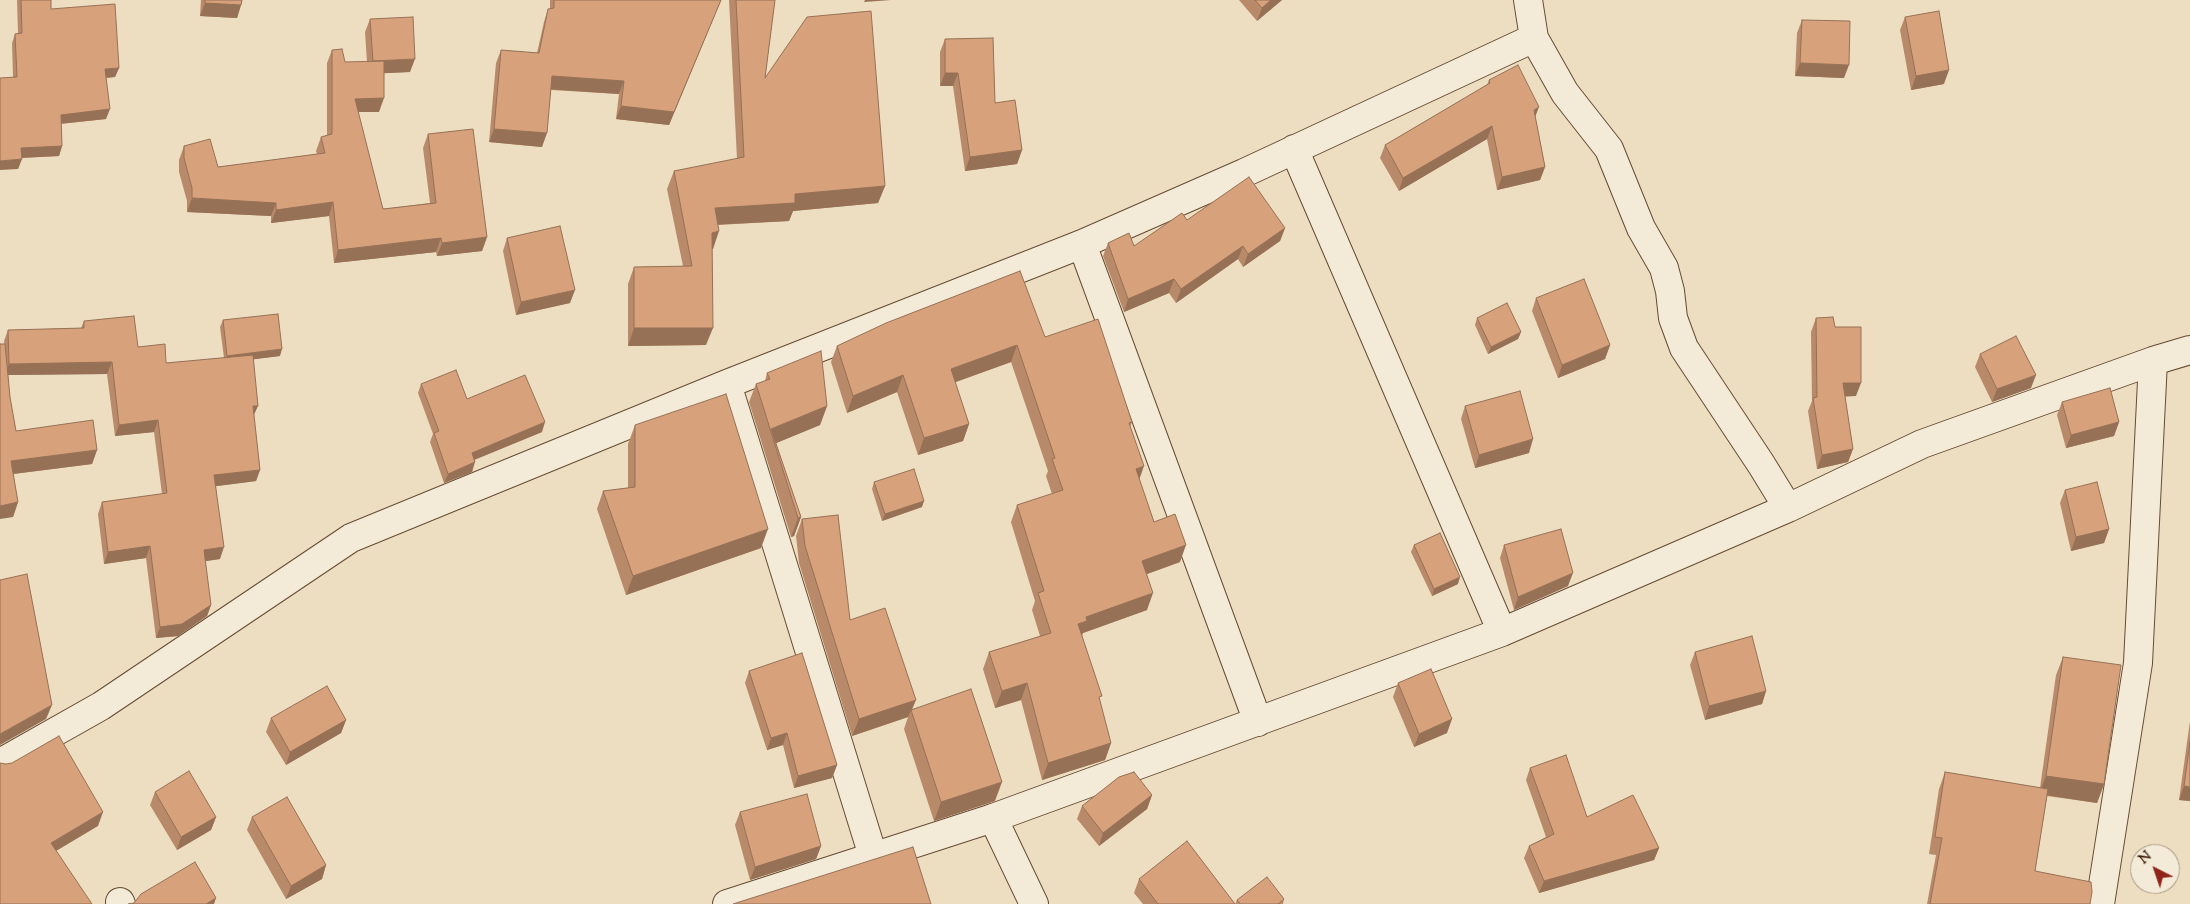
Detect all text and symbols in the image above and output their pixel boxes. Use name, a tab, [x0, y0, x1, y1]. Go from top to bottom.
north arrow	[2130, 844, 2180, 894]
text: N	[2135, 847, 2157, 870]

